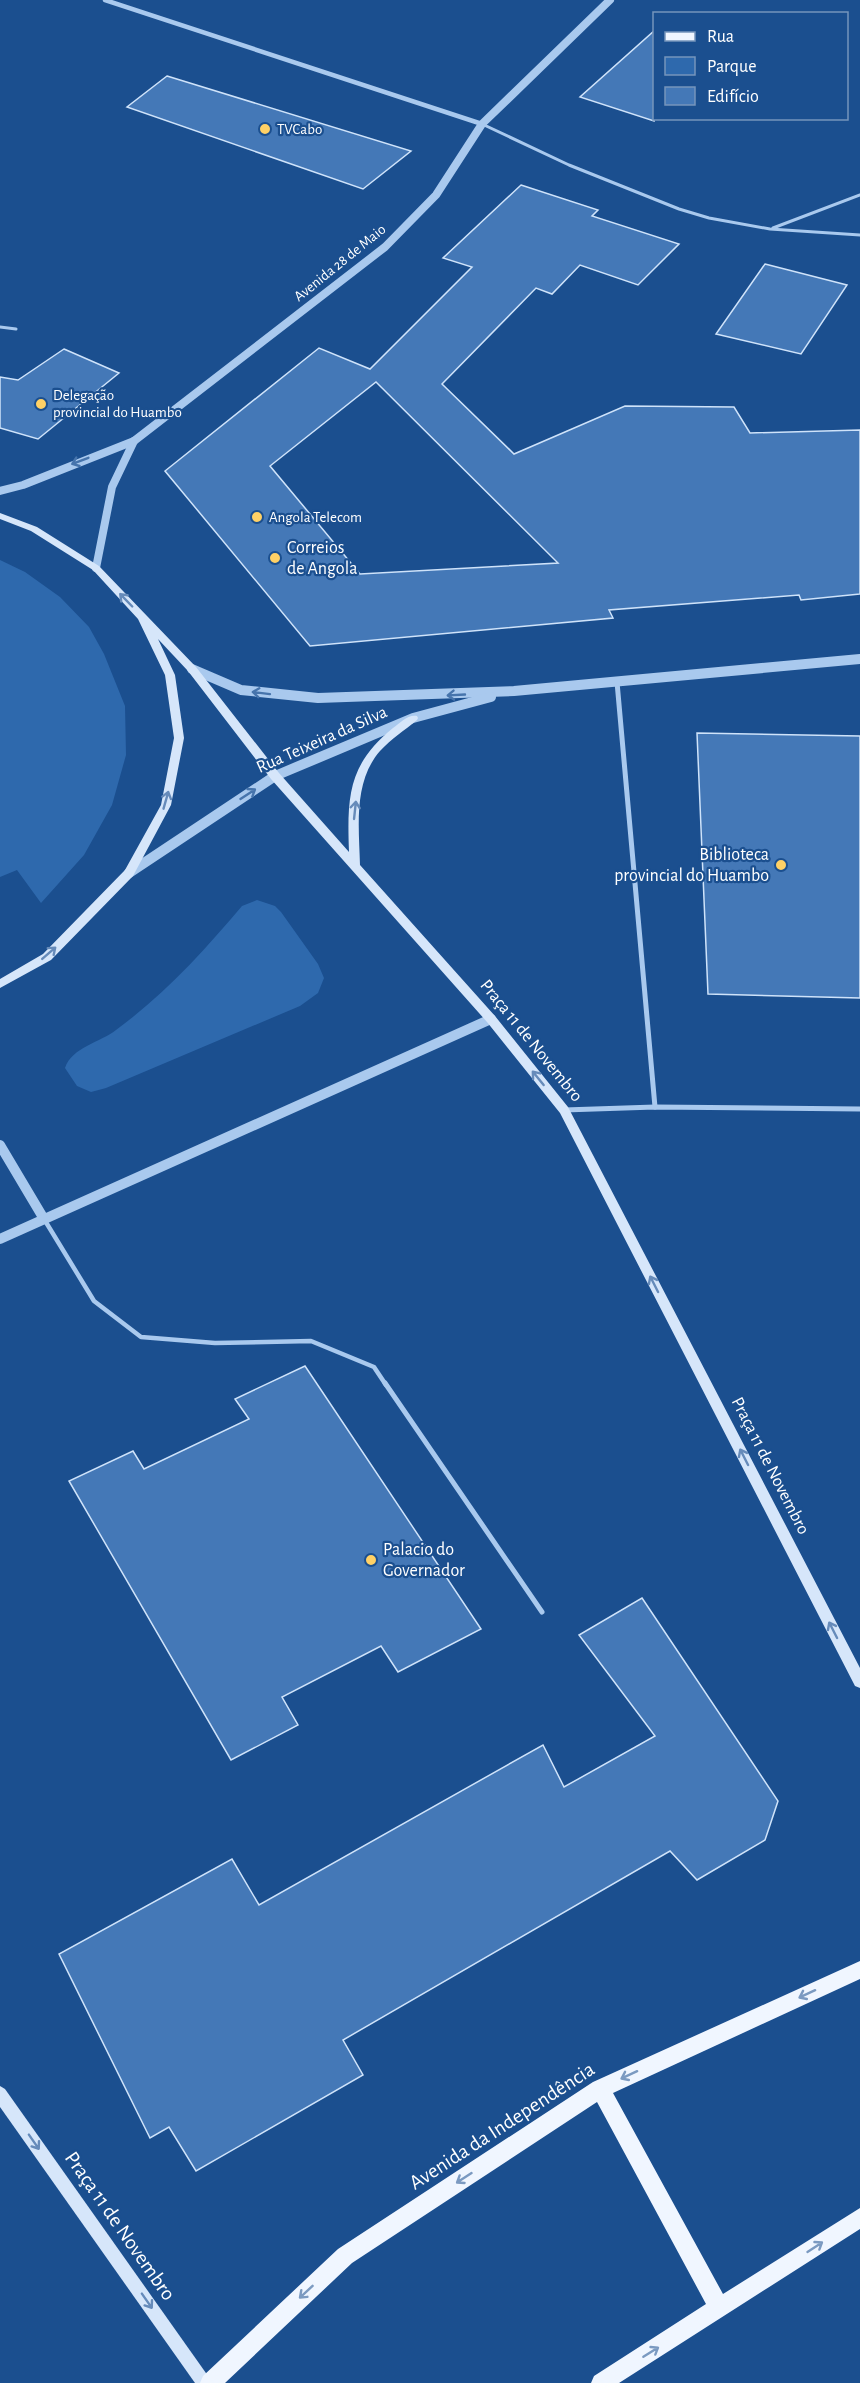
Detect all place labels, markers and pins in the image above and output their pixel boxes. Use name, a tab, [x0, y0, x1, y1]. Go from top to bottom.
marker: TVCabo	[258, 122, 272, 136]
place label: TVCabo	[277, 122, 322, 137]
place label: Delegação provincial do Huambo	[53, 388, 182, 420]
marker: Delegação provincial do Huambo	[34, 397, 48, 411]
marker: Angola Telecom	[250, 510, 264, 524]
place label: Angola Telecom	[269, 510, 362, 525]
place label: Correios de Angola	[287, 539, 357, 578]
marker: Correios de Angola	[268, 551, 282, 565]
place label: Biblioteca provincial do Huambo	[614, 846, 769, 885]
marker: Biblioteca provincial do Huambo	[774, 858, 788, 872]
place label: Palacio do Governador	[383, 1541, 465, 1580]
marker: Palacio do Governador	[364, 1553, 378, 1567]

